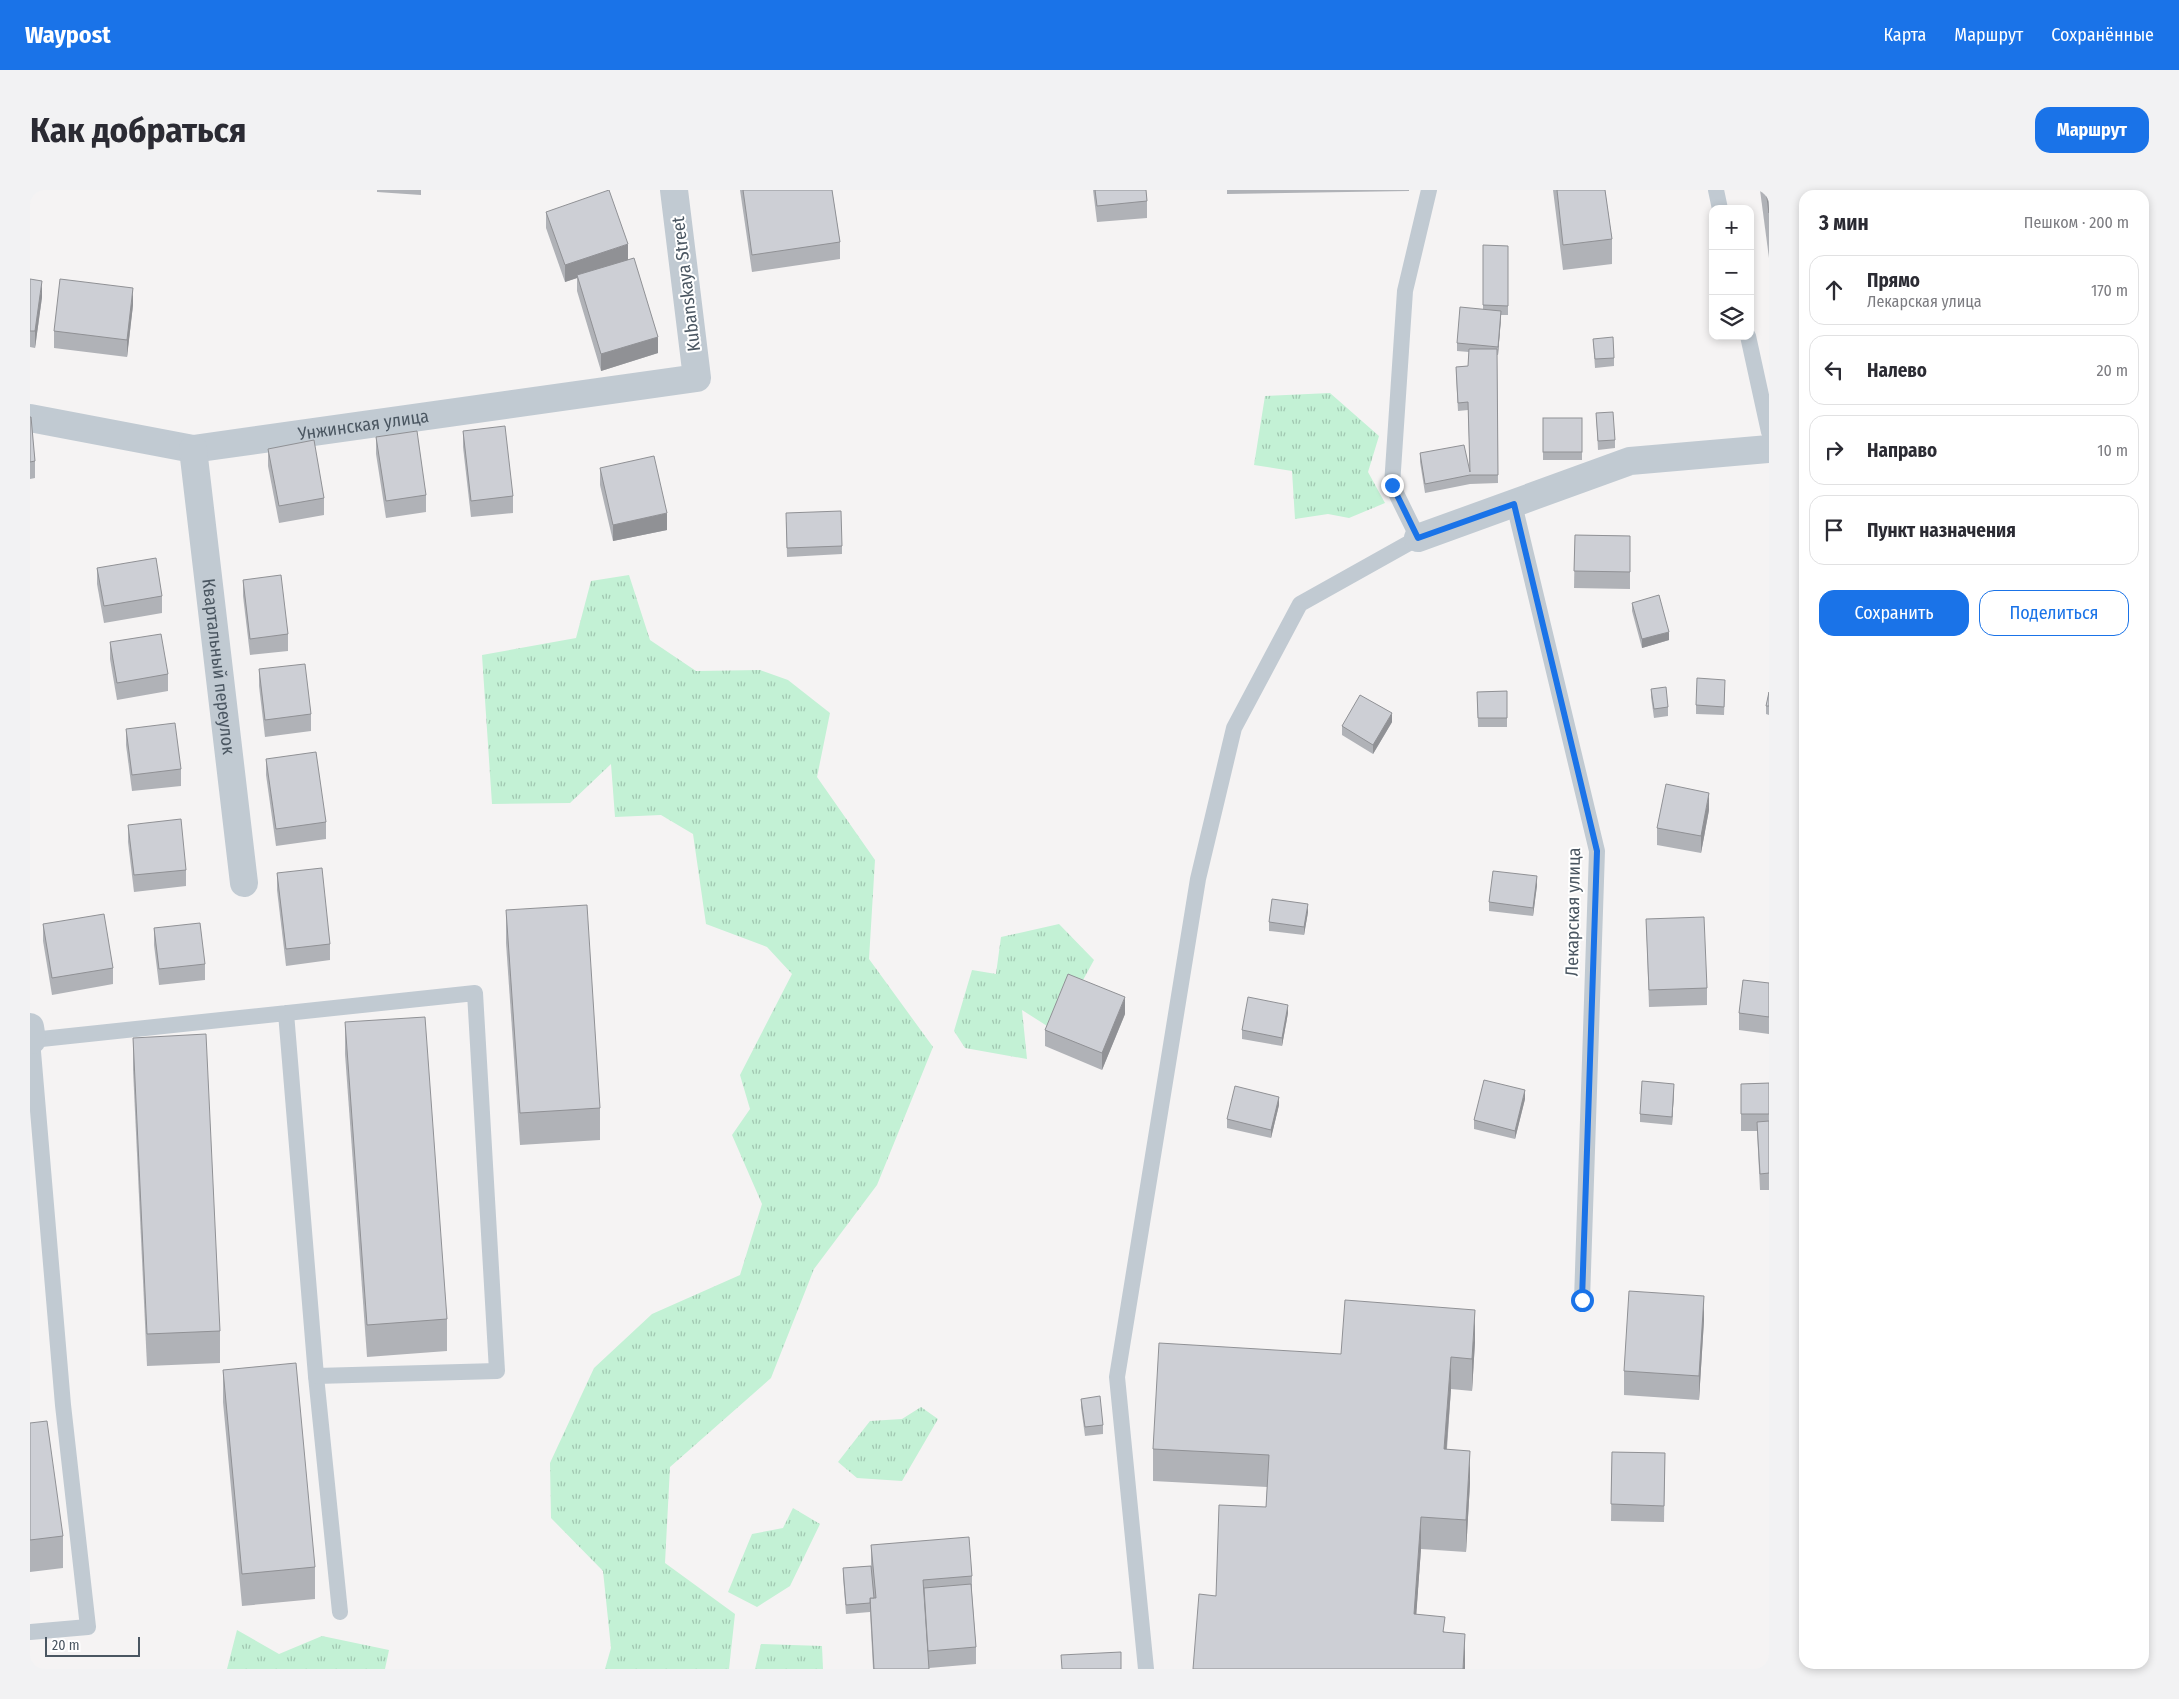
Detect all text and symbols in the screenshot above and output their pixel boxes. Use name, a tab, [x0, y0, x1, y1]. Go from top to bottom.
text: Waypost	[25, 21, 111, 49]
text: Карта	[1883, 24, 1926, 46]
text: Маршрут	[1954, 24, 2023, 46]
text: Сохранённые	[2051, 24, 2154, 46]
button: Маршрут	[2035, 107, 2149, 153]
text: Как добраться	[30, 109, 247, 151]
map controls	[1709, 205, 1754, 340]
button: +	[1709, 205, 1754, 250]
text: 3 мин	[1819, 210, 1869, 236]
text: Пешком · 200 m	[2024, 213, 2129, 232]
street label: Kubanskaya Street	[667, 215, 705, 353]
button: −	[1709, 250, 1754, 295]
text: Прямо	[1867, 269, 1920, 292]
icon: ahead	[1820, 276, 1848, 304]
text: 170 m	[2091, 281, 2128, 300]
text: Лекарская улица	[1867, 292, 1982, 311]
button: layers	[1709, 295, 1754, 340]
icon: left	[1820, 356, 1848, 384]
text: Налево	[1867, 359, 1927, 382]
text: 20 m	[2097, 361, 2128, 380]
street label: Унжинская улица	[296, 405, 430, 445]
icon: right	[1820, 436, 1848, 464]
text: Направо	[1867, 439, 1937, 462]
text: 10 m	[2097, 441, 2128, 460]
route end	[1381, 474, 1404, 497]
icon: arrive	[1820, 516, 1848, 544]
text: Пункт назначения	[1867, 519, 2016, 542]
street label: Квартальный переулок	[197, 577, 240, 756]
button: Сохранить	[1819, 590, 1969, 636]
button: Поделиться	[1979, 590, 2129, 636]
street label: Лекарская улица	[1561, 847, 1585, 977]
route start	[1571, 1289, 1594, 1312]
scale bar	[45, 1634, 140, 1657]
text: 20 m	[52, 1637, 80, 1654]

